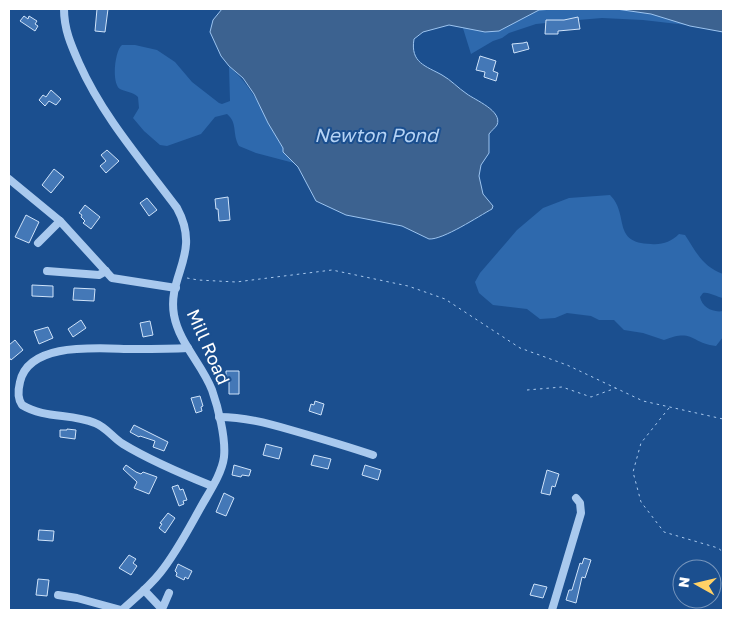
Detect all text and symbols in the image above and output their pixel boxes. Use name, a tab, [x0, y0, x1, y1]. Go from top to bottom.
water label: Newton Pond	[314, 123, 440, 146]
street label: Mill Road	[183, 305, 235, 388]
north arrow	[672, 559, 722, 609]
text: N	[674, 576, 693, 589]

